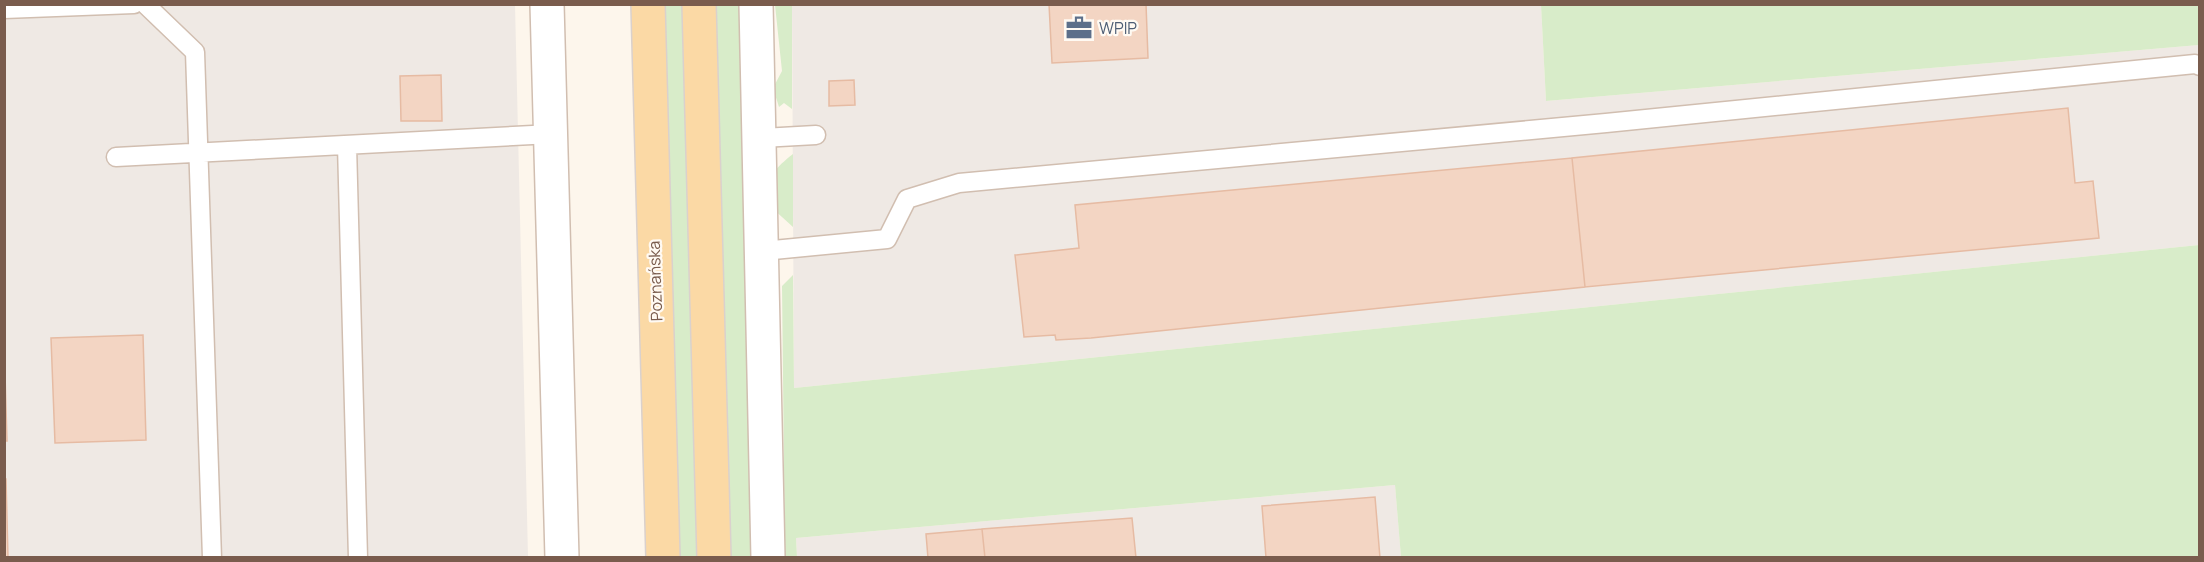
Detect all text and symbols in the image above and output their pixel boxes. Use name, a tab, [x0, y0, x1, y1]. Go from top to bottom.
office icon: WPIP	[1064, 13, 1094, 43]
place label: WPIP	[1099, 17, 1137, 39]
street label: Poznańska	[643, 240, 667, 322]

